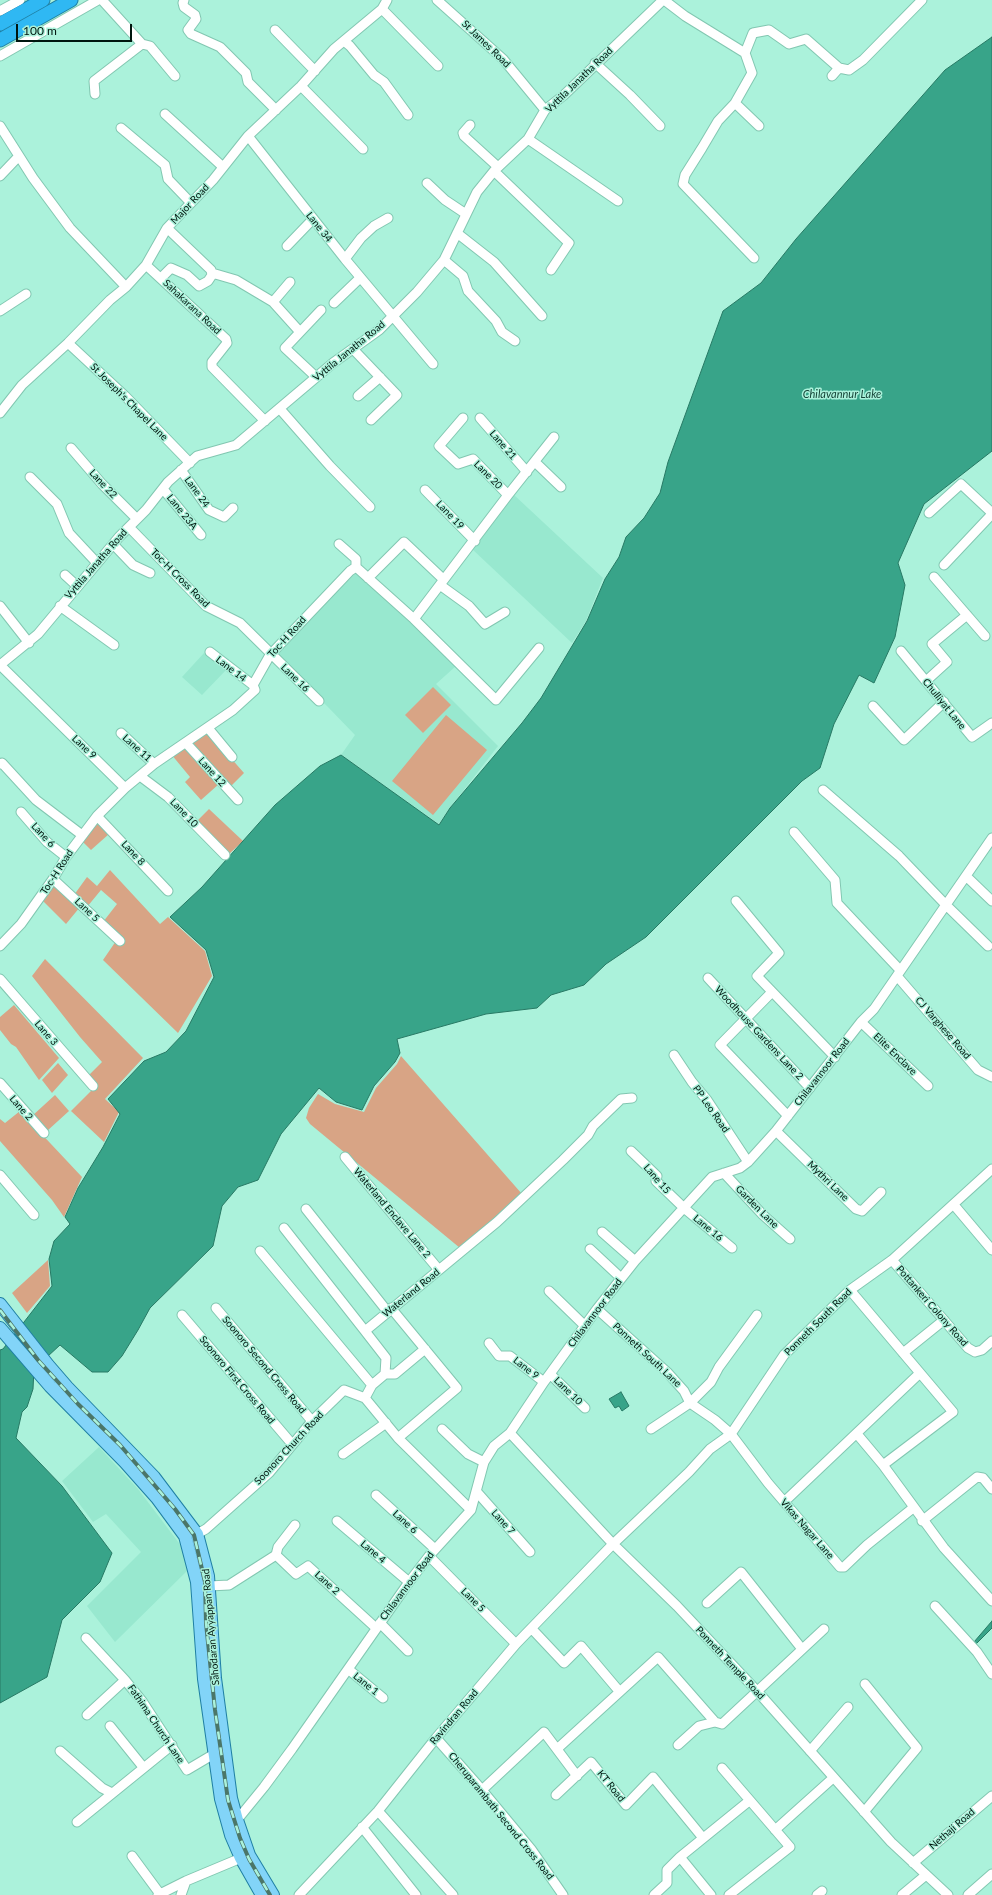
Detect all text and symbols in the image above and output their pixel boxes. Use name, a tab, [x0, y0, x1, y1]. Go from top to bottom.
scale bar	[18, 16, 134, 42]
street label: St James Road	[459, 18, 513, 70]
text: 100 m	[23, 23, 57, 38]
street label: Vyttila Janatha Road	[543, 45, 615, 115]
street label: Major Road	[168, 181, 212, 227]
street label: Lane 34	[303, 210, 335, 244]
street label: Sahakarana Road	[161, 277, 223, 337]
street label: Vyttila Janatha Road	[311, 318, 387, 384]
street label: St Joseph's Chapel Lane	[88, 361, 170, 443]
water label: Chilavannur Lake	[803, 387, 881, 401]
street label: Lane 21	[487, 428, 519, 462]
street label: Lane 20	[471, 458, 505, 492]
street label: Lane 22	[87, 467, 119, 501]
street label: Lane 24	[182, 474, 212, 510]
street label: Lane 23A	[164, 492, 200, 532]
street label: Lane 19	[433, 498, 467, 532]
street label: Vyttila Janatha Road	[62, 526, 130, 602]
street label: Toc-H Cross Road	[148, 546, 212, 610]
street label: Toc-H Road	[265, 614, 309, 660]
street label: Lane 14	[213, 654, 249, 684]
street label: Lane 16	[278, 661, 312, 695]
street label: Chulliyat Lane	[920, 676, 968, 732]
street label: Lane 9	[69, 732, 99, 762]
street label: Lane 11	[120, 732, 154, 764]
street label: Lane 12	[196, 755, 228, 789]
street label: Lane 10	[167, 796, 201, 830]
street label: Lane 6	[29, 820, 57, 850]
street label: Lane 8	[119, 838, 147, 868]
street label: Toc-H Road	[38, 847, 76, 897]
street label: Lane 5	[72, 896, 102, 924]
street label: Woodhouse Gardens Lane 2	[712, 984, 806, 1082]
street label: CJ Varghese Road	[913, 994, 973, 1062]
street label: Lane 3	[32, 1018, 60, 1048]
street label: Elite Enclave	[871, 1030, 919, 1078]
street label: Chilavannoor Road	[792, 1036, 852, 1108]
street label: PP Leo Road	[690, 1083, 732, 1135]
street label: Lane 2	[7, 1093, 35, 1123]
street label: Mythri Lane	[805, 1158, 851, 1204]
street label: Lane 15	[641, 1162, 673, 1196]
street label: Waterland Enclave Lane 2	[351, 1166, 433, 1260]
street label: Garden Lane	[733, 1183, 781, 1231]
street label: Lane 16	[691, 1212, 725, 1244]
street label: Pottankeri Colony Road	[894, 1263, 970, 1349]
street label: Waterland Road	[380, 1266, 442, 1320]
street label: Chilavannoor Road	[565, 1276, 625, 1350]
street label: Ponneth South Road	[782, 1286, 854, 1358]
street label: Soonoro Second Cross Road	[220, 1314, 308, 1416]
street label: Ponneth South Lane	[610, 1320, 684, 1390]
street label: Soonoro First Cross Road	[197, 1334, 277, 1426]
street label: Lane 9	[511, 1354, 541, 1382]
street label: Lane 10	[551, 1374, 585, 1408]
street label: Soonoro Church Road	[252, 1409, 326, 1487]
street label: Vikas Nagar Lane	[778, 1496, 836, 1562]
street label: Lane 7	[489, 1507, 517, 1537]
street label: Lane 6	[390, 1508, 420, 1536]
street label: Lane 4	[358, 1538, 388, 1566]
street label: Chilavannoor Road	[377, 1549, 437, 1623]
street label: Sahodaran Ayyappan Road	[200, 1568, 222, 1686]
street label: Lane 2	[312, 1569, 342, 1597]
street label: Lane 5	[458, 1585, 488, 1615]
street label: Ponneth Temple Road	[693, 1624, 767, 1702]
street label: Lane 1	[351, 1670, 381, 1698]
street label: Fathima Church Lane	[125, 1682, 187, 1766]
street label: Ravindran Road	[427, 1687, 481, 1747]
street label: Cheruparambath Second Cross Road	[446, 1750, 556, 1882]
street label: KT Road	[595, 1768, 627, 1804]
street label: Nethaji Road	[927, 1806, 977, 1852]

